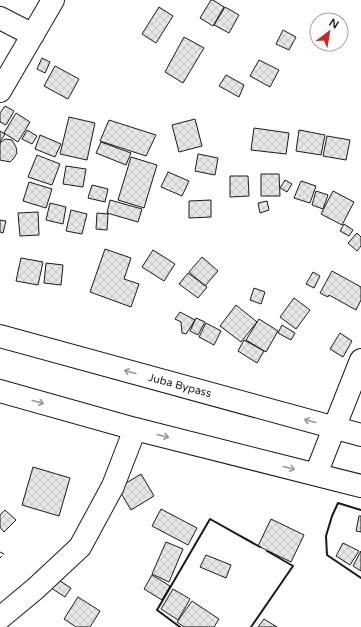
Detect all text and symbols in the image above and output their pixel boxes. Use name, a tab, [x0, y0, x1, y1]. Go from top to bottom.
north arrow	[309, 12, 349, 52]
text: N	[327, 16, 341, 32]
one-way arrow	[124, 368, 137, 375]
street label: Juba Bypass	[147, 371, 213, 400]
one-way arrow	[31, 399, 44, 406]
one-way arrow	[304, 417, 317, 424]
one-way arrow	[156, 433, 169, 440]
one-way arrow	[282, 464, 295, 472]

